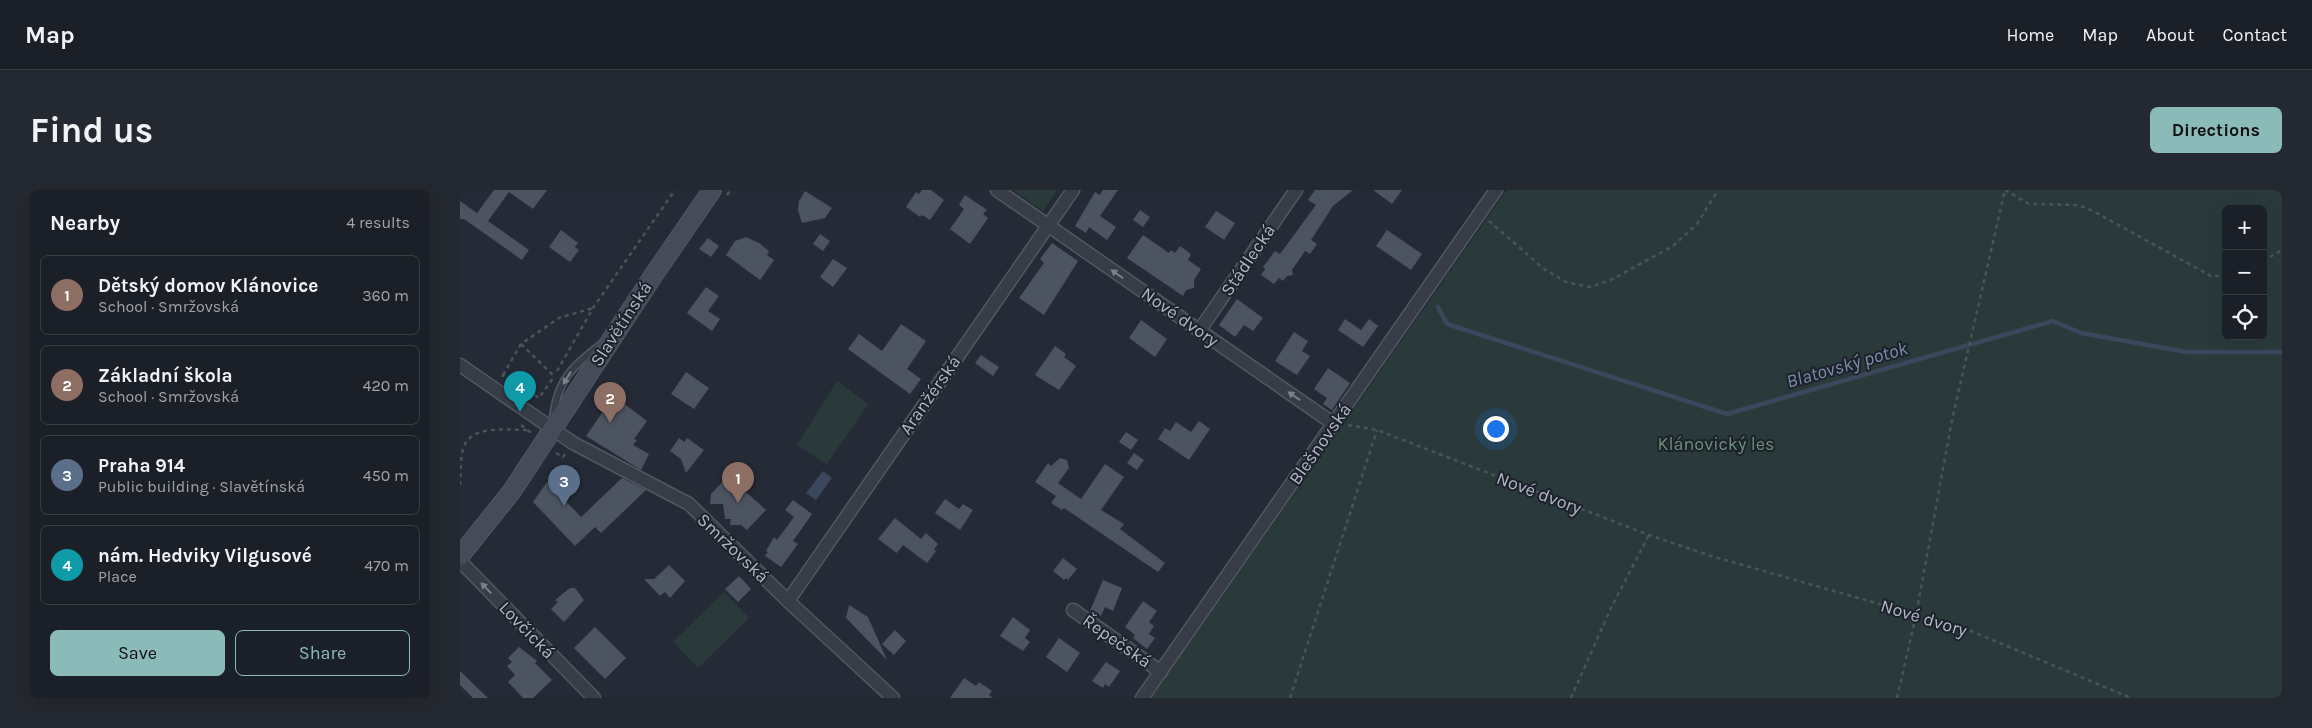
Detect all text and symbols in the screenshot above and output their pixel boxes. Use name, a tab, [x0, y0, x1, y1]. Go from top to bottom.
text: Map	[25, 21, 75, 49]
text: Home	[2006, 24, 2054, 46]
text: Map	[2082, 24, 2118, 46]
text: About	[2146, 24, 2195, 46]
text: Contact	[2223, 24, 2287, 46]
button: Directions	[2150, 107, 2282, 153]
text: Find us	[30, 110, 153, 151]
map controls	[2222, 205, 2267, 340]
button: +	[2222, 205, 2267, 250]
text: Nearby	[50, 211, 120, 235]
text: 4 results	[346, 213, 410, 232]
street label: Stádlecká	[1216, 220, 1280, 300]
button: −	[2222, 250, 2267, 295]
one-way arrow	[1110, 269, 1124, 278]
text: Dětský domov Klánovice	[98, 275, 318, 297]
street label: Slavětínská	[585, 277, 657, 371]
street label: Nové dvory	[1137, 282, 1223, 352]
text: 1	[64, 286, 70, 305]
text: 360 m	[362, 286, 409, 305]
button: locate	[2222, 295, 2267, 340]
text: School · Smržovská	[98, 297, 239, 316]
water label: Blatovský potok	[1784, 337, 1910, 393]
street label: Aranžérská	[895, 351, 965, 439]
text: Základní škola	[98, 365, 233, 387]
pin: 4	[504, 371, 536, 412]
one-way arrow	[562, 371, 571, 384]
text: 2	[62, 376, 72, 395]
text: 420 m	[363, 376, 409, 395]
pin: 2	[594, 382, 626, 423]
text: School · Smržovská	[98, 387, 239, 406]
one-way arrow	[1287, 391, 1301, 401]
street label: Blešnovská	[1284, 399, 1356, 489]
your location	[1483, 416, 1509, 442]
park label: Klánovický les	[1658, 433, 1774, 455]
text: Praha 914	[98, 455, 185, 477]
pin: 1	[722, 462, 754, 503]
pin: 3	[548, 465, 580, 506]
text: 3	[62, 466, 72, 485]
text: 450 m	[363, 466, 409, 485]
street label: Nové dvory	[1493, 467, 1585, 519]
text: Public building · Slavětínská	[98, 477, 305, 496]
street label: Smržovská	[693, 508, 773, 588]
text: nám. Hedviky Vilgusové	[98, 545, 312, 567]
text: 4	[62, 556, 72, 575]
text: 470 m	[364, 556, 409, 575]
text: Place	[98, 567, 137, 586]
one-way arrow	[480, 582, 492, 594]
street label: Nové dvory	[1878, 594, 1970, 642]
street label: Lovčická	[494, 597, 560, 663]
street label: Řepečská	[1078, 609, 1156, 673]
button: Save	[50, 630, 225, 676]
button: Share	[235, 630, 410, 676]

